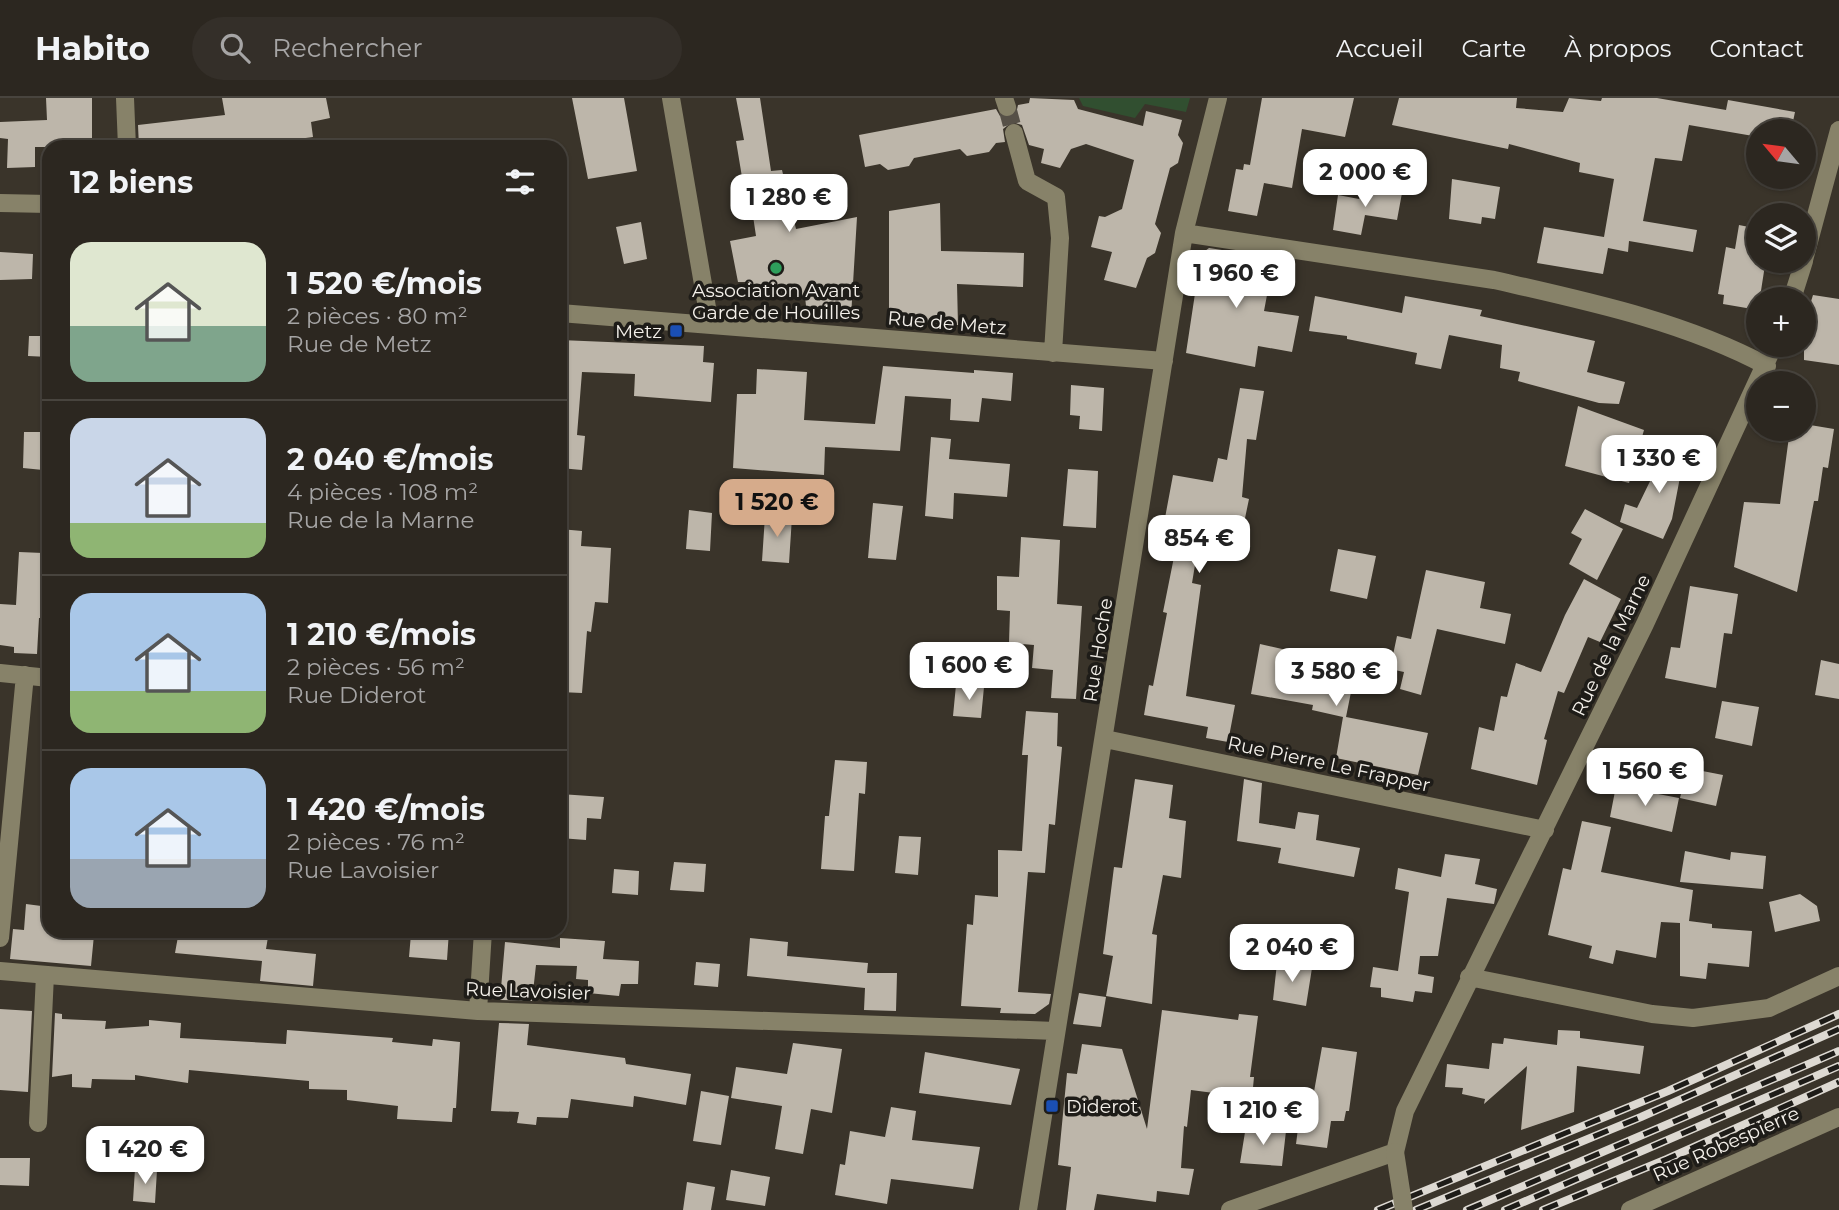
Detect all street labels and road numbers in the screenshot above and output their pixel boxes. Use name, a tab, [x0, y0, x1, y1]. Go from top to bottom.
street label: Rue de Metz	[887, 306, 1007, 340]
street label: Rue de la Marne	[1567, 570, 1655, 720]
street label: Rue Hoche	[1078, 596, 1118, 704]
street label: Rue Pierre Le Frapper	[1225, 731, 1433, 797]
street label: Rue Lavoisier	[465, 977, 591, 1005]
street label: Rue Robespierre	[1649, 1101, 1803, 1187]

